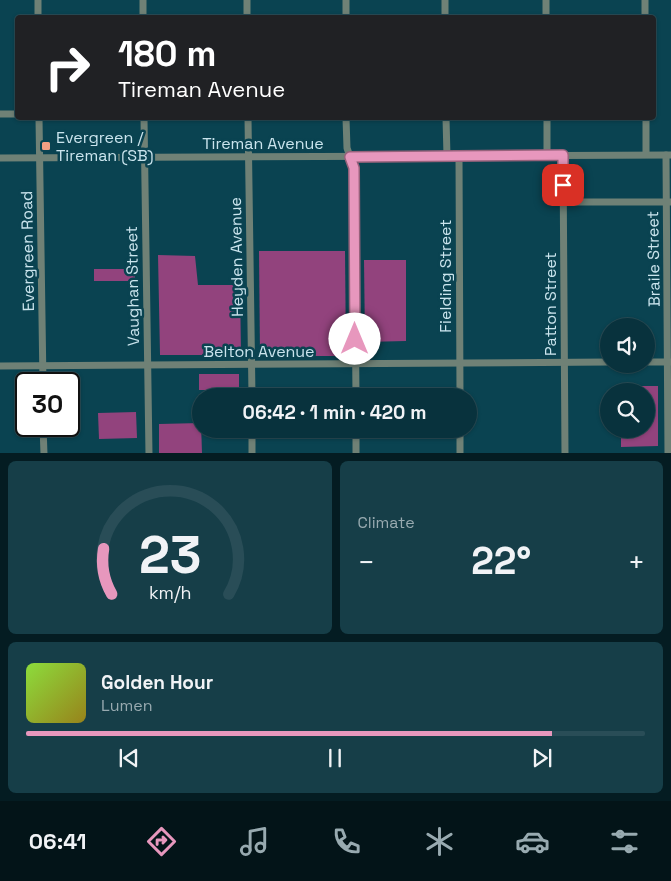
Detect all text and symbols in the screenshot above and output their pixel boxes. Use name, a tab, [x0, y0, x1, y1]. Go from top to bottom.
text: 180 m	[118, 32, 216, 76]
icon: right	[35, 35, 100, 100]
text: Tireman Avenue	[118, 75, 285, 103]
place label: Evergreen / Tireman (SB)	[56, 127, 154, 166]
street label: Tireman Avenue	[202, 133, 324, 154]
marker: Evergreen / Tireman (SB)	[40, 140, 52, 152]
pin	[542, 164, 584, 206]
icon: arrive	[549, 171, 577, 199]
street label: Evergreen Road	[16, 190, 39, 312]
street label: Heyden Avenue	[225, 197, 248, 317]
street label: Braile Street	[642, 211, 665, 307]
street label: Fielding Street	[435, 219, 456, 333]
street label: Vaughan Street	[121, 226, 144, 346]
street label: Patton Street	[540, 252, 561, 356]
position arrow	[328, 312, 380, 364]
map controls	[600, 318, 655, 438]
button: sound	[600, 318, 655, 373]
street label: Belton Avenue	[203, 341, 315, 362]
speed limit sign: 30	[15, 372, 80, 437]
button: search	[600, 383, 655, 438]
text: 06:42 · 1 min · 420 m	[243, 400, 426, 425]
text: Climate	[358, 512, 415, 533]
text: 23	[138, 522, 201, 588]
text: 22°	[471, 537, 531, 585]
text: −	[358, 544, 375, 580]
text: +	[628, 544, 645, 580]
text: km/h	[148, 581, 191, 604]
text: Golden Hour	[101, 670, 213, 695]
text: Lumen	[101, 695, 153, 716]
icon: previous	[115, 744, 143, 772]
icon: pause	[321, 744, 349, 772]
icon: next	[528, 744, 556, 772]
icon: directions	[144, 824, 179, 859]
icon: music	[237, 824, 272, 859]
icon: phone	[329, 824, 364, 859]
icon: climate	[422, 824, 457, 859]
icon: car	[515, 824, 550, 859]
icon: filters	[607, 824, 642, 859]
text: 06:41	[29, 827, 86, 855]

